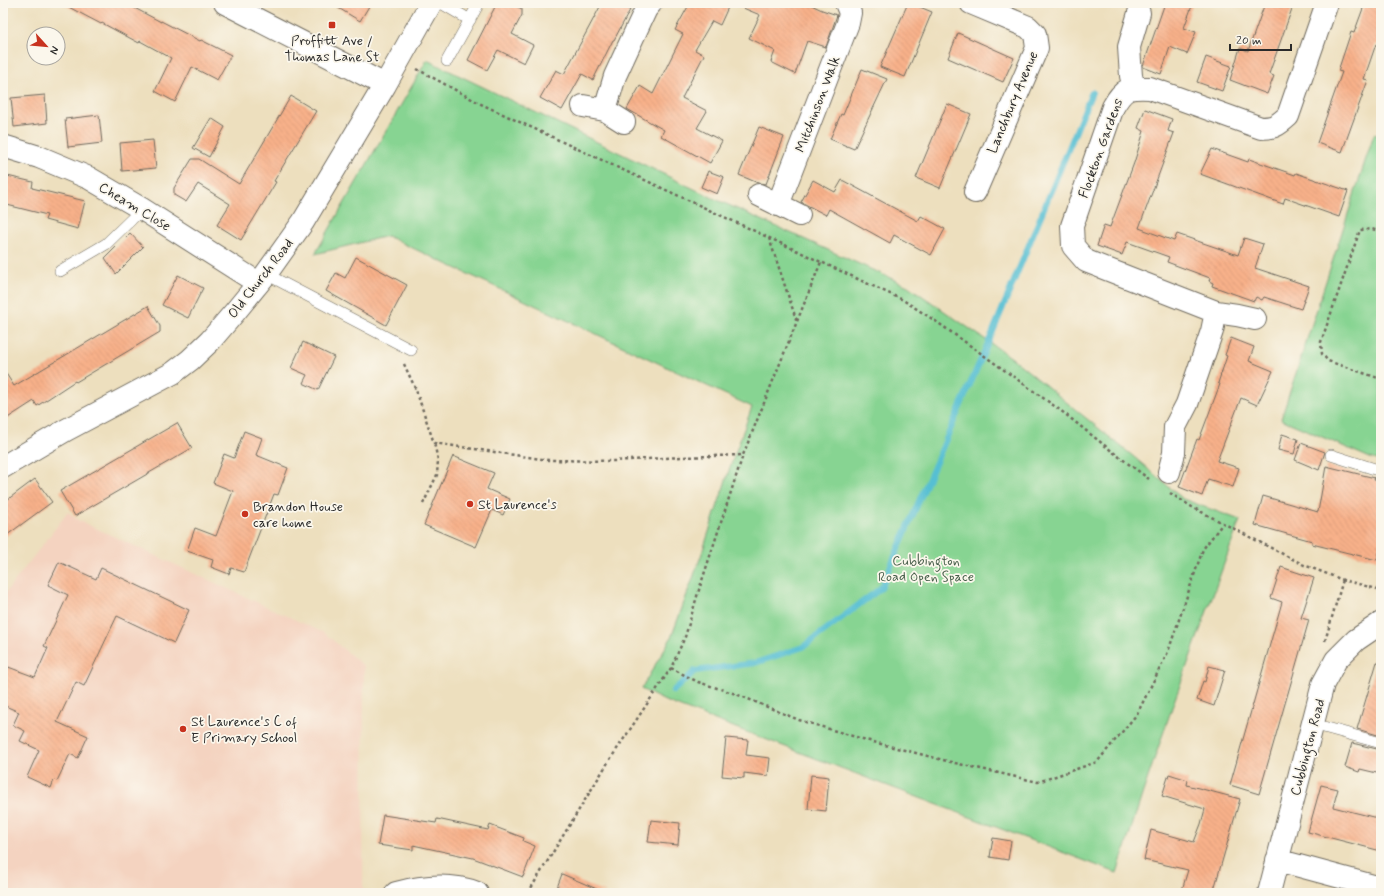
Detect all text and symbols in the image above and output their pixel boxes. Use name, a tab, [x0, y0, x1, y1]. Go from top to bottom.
marker: Proffitt Ave / Thomas Lane St	[327, 20, 337, 30]
north arrow	[26, 26, 66, 66]
scale bar	[1230, 26, 1291, 52]
place label: Proffitt Ave / Thomas Lane St	[284, 32, 380, 66]
text: 20 m	[1236, 33, 1262, 49]
text: N	[46, 44, 62, 57]
street label: Lanchbury Avenue	[983, 49, 1043, 156]
street label: Mitchinson Walk	[791, 54, 845, 155]
street label: Flockton Gardens	[1075, 96, 1127, 201]
street label: Cheam Close	[95, 178, 174, 235]
street label: Old Church Road	[224, 235, 298, 322]
place label: St Laurence's	[478, 496, 557, 514]
place label: Brandon House care home	[253, 498, 343, 532]
marker: St Laurence's	[465, 499, 475, 509]
marker: Brandon House care home	[240, 509, 250, 519]
park label: Cubbington Road Open Space	[878, 552, 974, 586]
street label: Cubbington Road	[1286, 697, 1331, 798]
place label: St Laurence's C of E Primary School	[191, 713, 297, 747]
marker: St Laurence's C of E Primary School	[178, 724, 188, 734]

